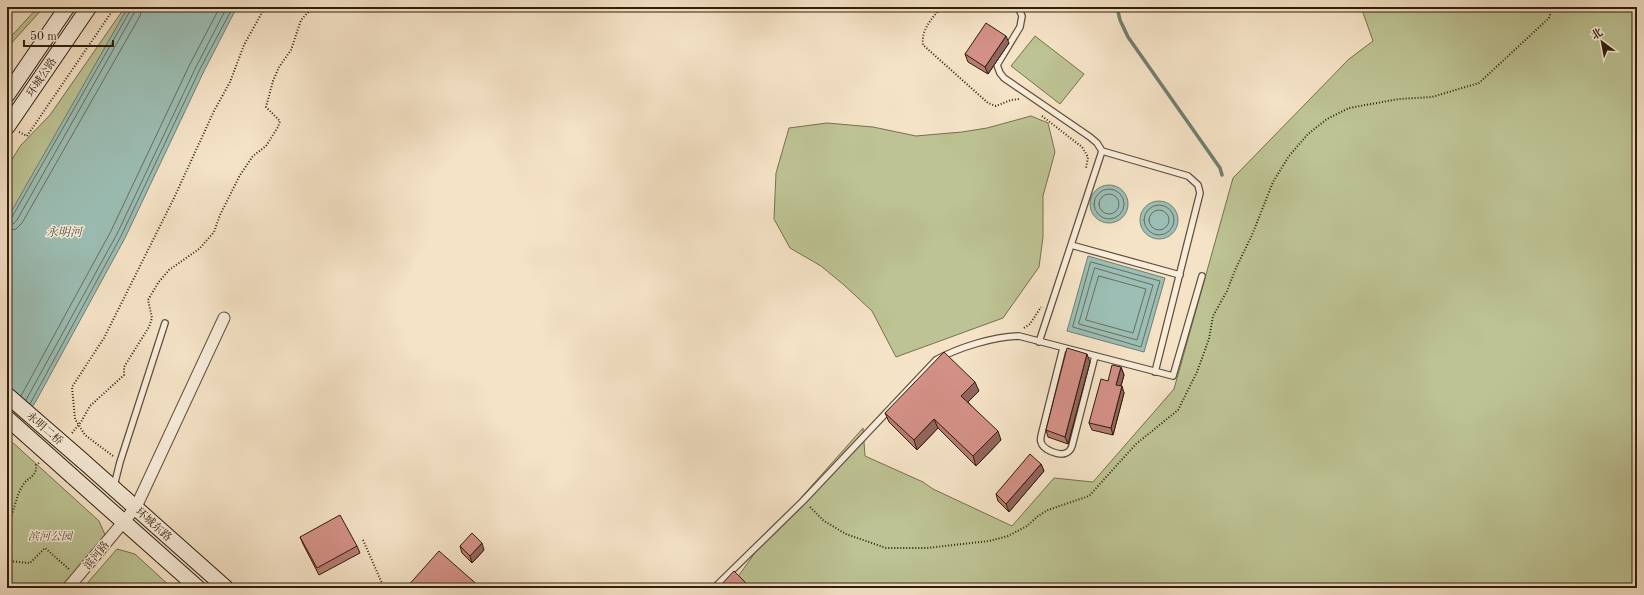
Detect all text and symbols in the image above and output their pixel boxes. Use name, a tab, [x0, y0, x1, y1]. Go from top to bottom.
scale bar	[24, 22, 113, 48]
north arrow	[1582, 22, 1622, 62]
text: 北	[1589, 26, 1605, 42]
text: 50 m	[30, 30, 57, 43]
street label: 环城公路	[24, 55, 59, 99]
water label: 永明河	[46, 225, 84, 239]
street label: 永明二桥	[24, 409, 66, 448]
street label: 环城东路	[133, 505, 174, 544]
park label: 滨河公园	[28, 530, 74, 543]
street label: 滨河路	[81, 539, 112, 572]

